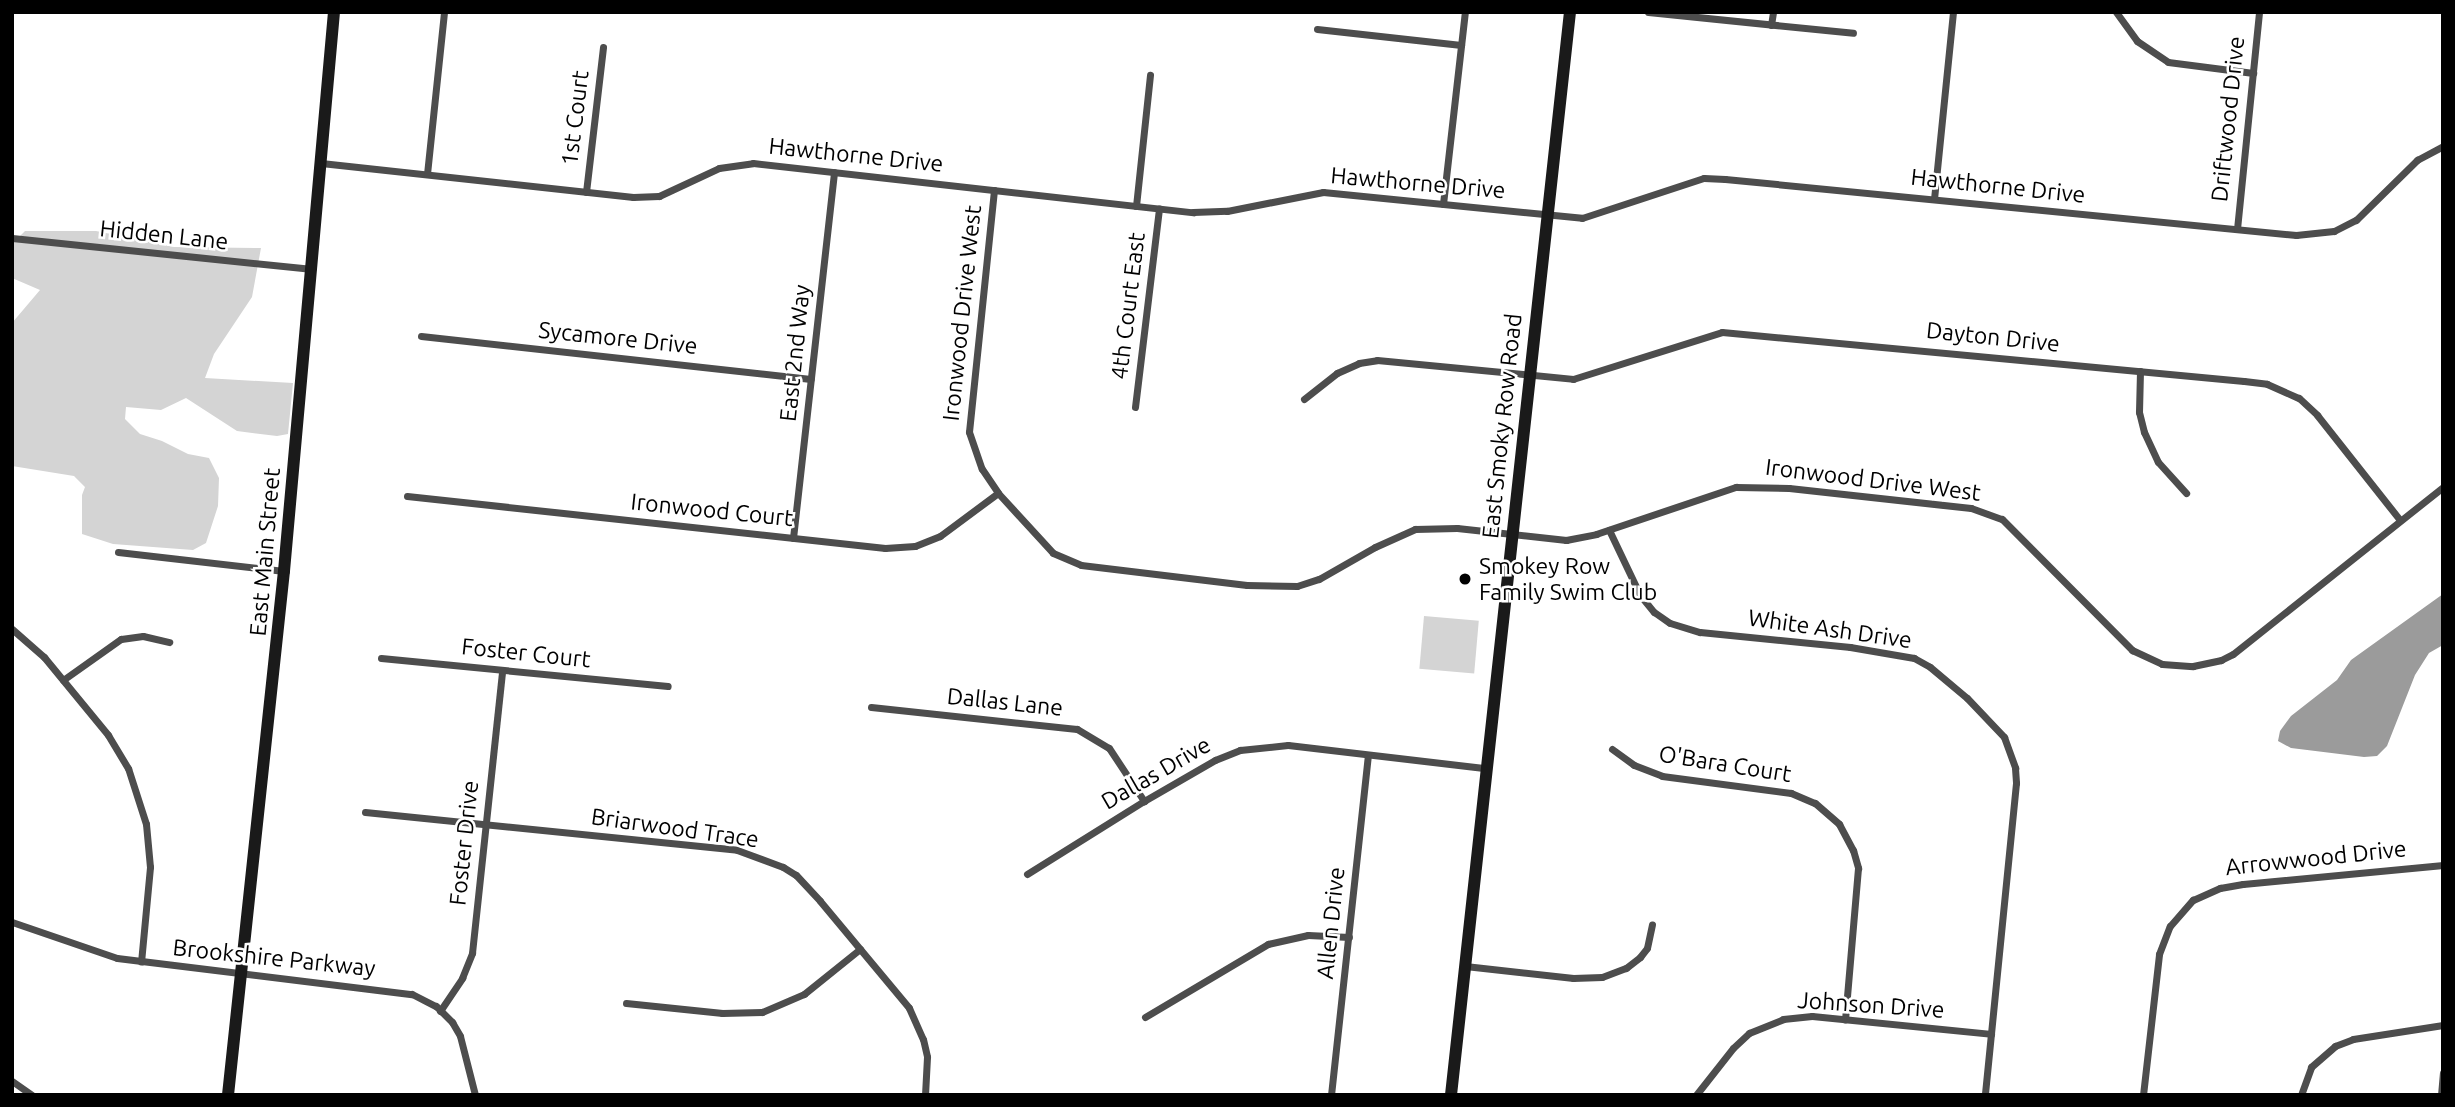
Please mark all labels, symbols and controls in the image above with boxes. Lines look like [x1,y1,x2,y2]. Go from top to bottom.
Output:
street label: Driftwood Drive [2206,35,2250,203]
street label: 1st Court [555,69,595,167]
street label: Hawthorne Drive [767,132,945,178]
street label: Hawthorne Drive [1329,162,1507,204]
street label: Hawthorne Drive [1909,163,2087,209]
street label: Ironwood Drive West [937,204,987,422]
street label: Hidden Lane [98,215,230,255]
street label: 4th Court East [1105,231,1151,381]
street label: East 2nd Way [774,283,816,423]
street label: East Smoky Row Road [1476,312,1528,540]
street label: Sycamore Drive [537,316,699,360]
street label: Dayton Drive [1925,316,2061,358]
street label: Ironwood Drive West [1764,453,1982,507]
street label: East Main Street [244,467,286,637]
street label: Ironwood Court [629,488,795,532]
place label: Smokey Row Family Swim Club [1479,552,1657,606]
marker: Smokey Row Family Swim Club [1457,571,1473,587]
street label: White Ash Drive [1746,604,1914,654]
street label: Foster Court [460,633,592,673]
street label: Dallas Lane [946,682,1064,722]
street label: Dallas Drive [1096,731,1216,815]
street label: O'Bara Court [1657,740,1793,788]
street label: Foster Drive [444,779,484,907]
street label: Briarwood Trace [589,803,761,853]
street label: Arrowwood Drive [2224,835,2408,881]
street label: Allen Drive [1311,866,1351,980]
street label: Brookshire Parkway [171,934,377,982]
street label: Johnson Drive [1797,986,1945,1024]

